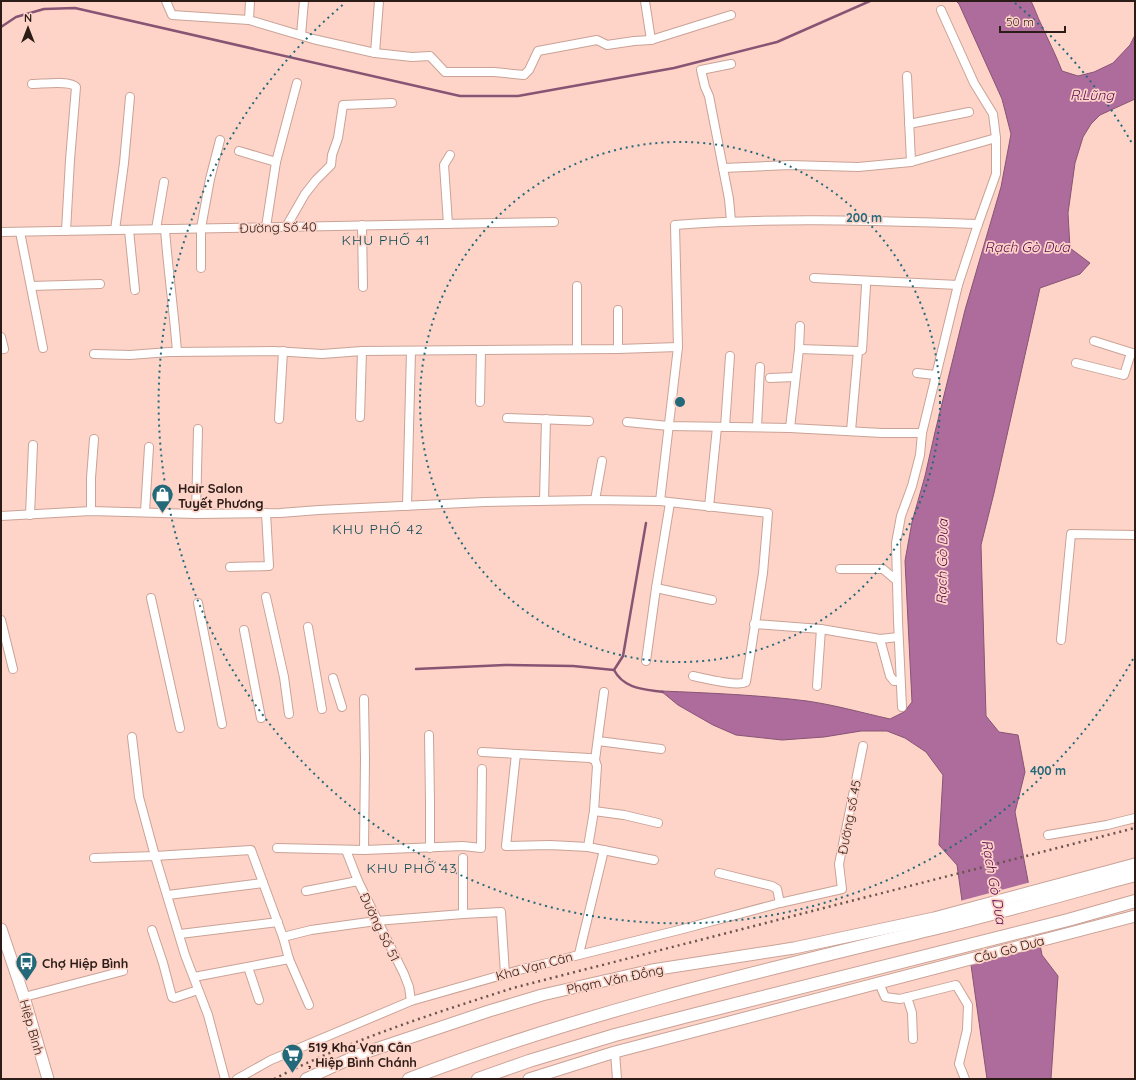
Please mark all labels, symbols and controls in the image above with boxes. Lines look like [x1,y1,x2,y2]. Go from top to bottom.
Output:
north arrow [8,8,48,48]
scale bar [1000,8,1065,34]
text: N [24,11,32,25]
text: 50 m [1006,14,1034,29]
water label: R.Lũng [1070,86,1115,104]
text: 200 m [846,210,882,225]
street label: Đường Số 40 [239,218,317,236]
district label: KHU PHỐ 41 [342,231,430,249]
water label: Rạch Gò Dưa [984,238,1071,256]
centre of rings [673,395,687,409]
place label: Hair Salon Tuyết Phương [178,480,264,511]
shop icon: Hair Salon Tuyết Phương [150,482,176,515]
water label: Rạch Gò Dưa [932,518,952,605]
district label: KHU PHỐ 42 [332,520,424,538]
text: 400 m [1030,763,1066,778]
street label: Đường số 45 [834,779,864,855]
water label: Rạch Gò Dưa [978,838,1011,927]
district label: KHU PHỐ 43 [366,859,458,877]
street label: Đường Số 51 [357,890,403,964]
street label: Cầu Gò Dưa [972,932,1046,966]
street label: Kha Vạn Cân [494,948,574,984]
bus stop icon: Chợ Hiệp Bình [14,950,40,983]
place label: Chợ Hiệp Bình [42,955,128,971]
street label: Phạm Văn Đồng [565,961,665,997]
street label: Hiệp Bình [16,997,48,1057]
place label: 519 Kha Vạn Cân , Hiệp Bình Chánh [308,1039,417,1070]
supermarket icon: 519 Kha Vạn Cân , Hiệp Bình Chánh [279,1041,305,1074]

